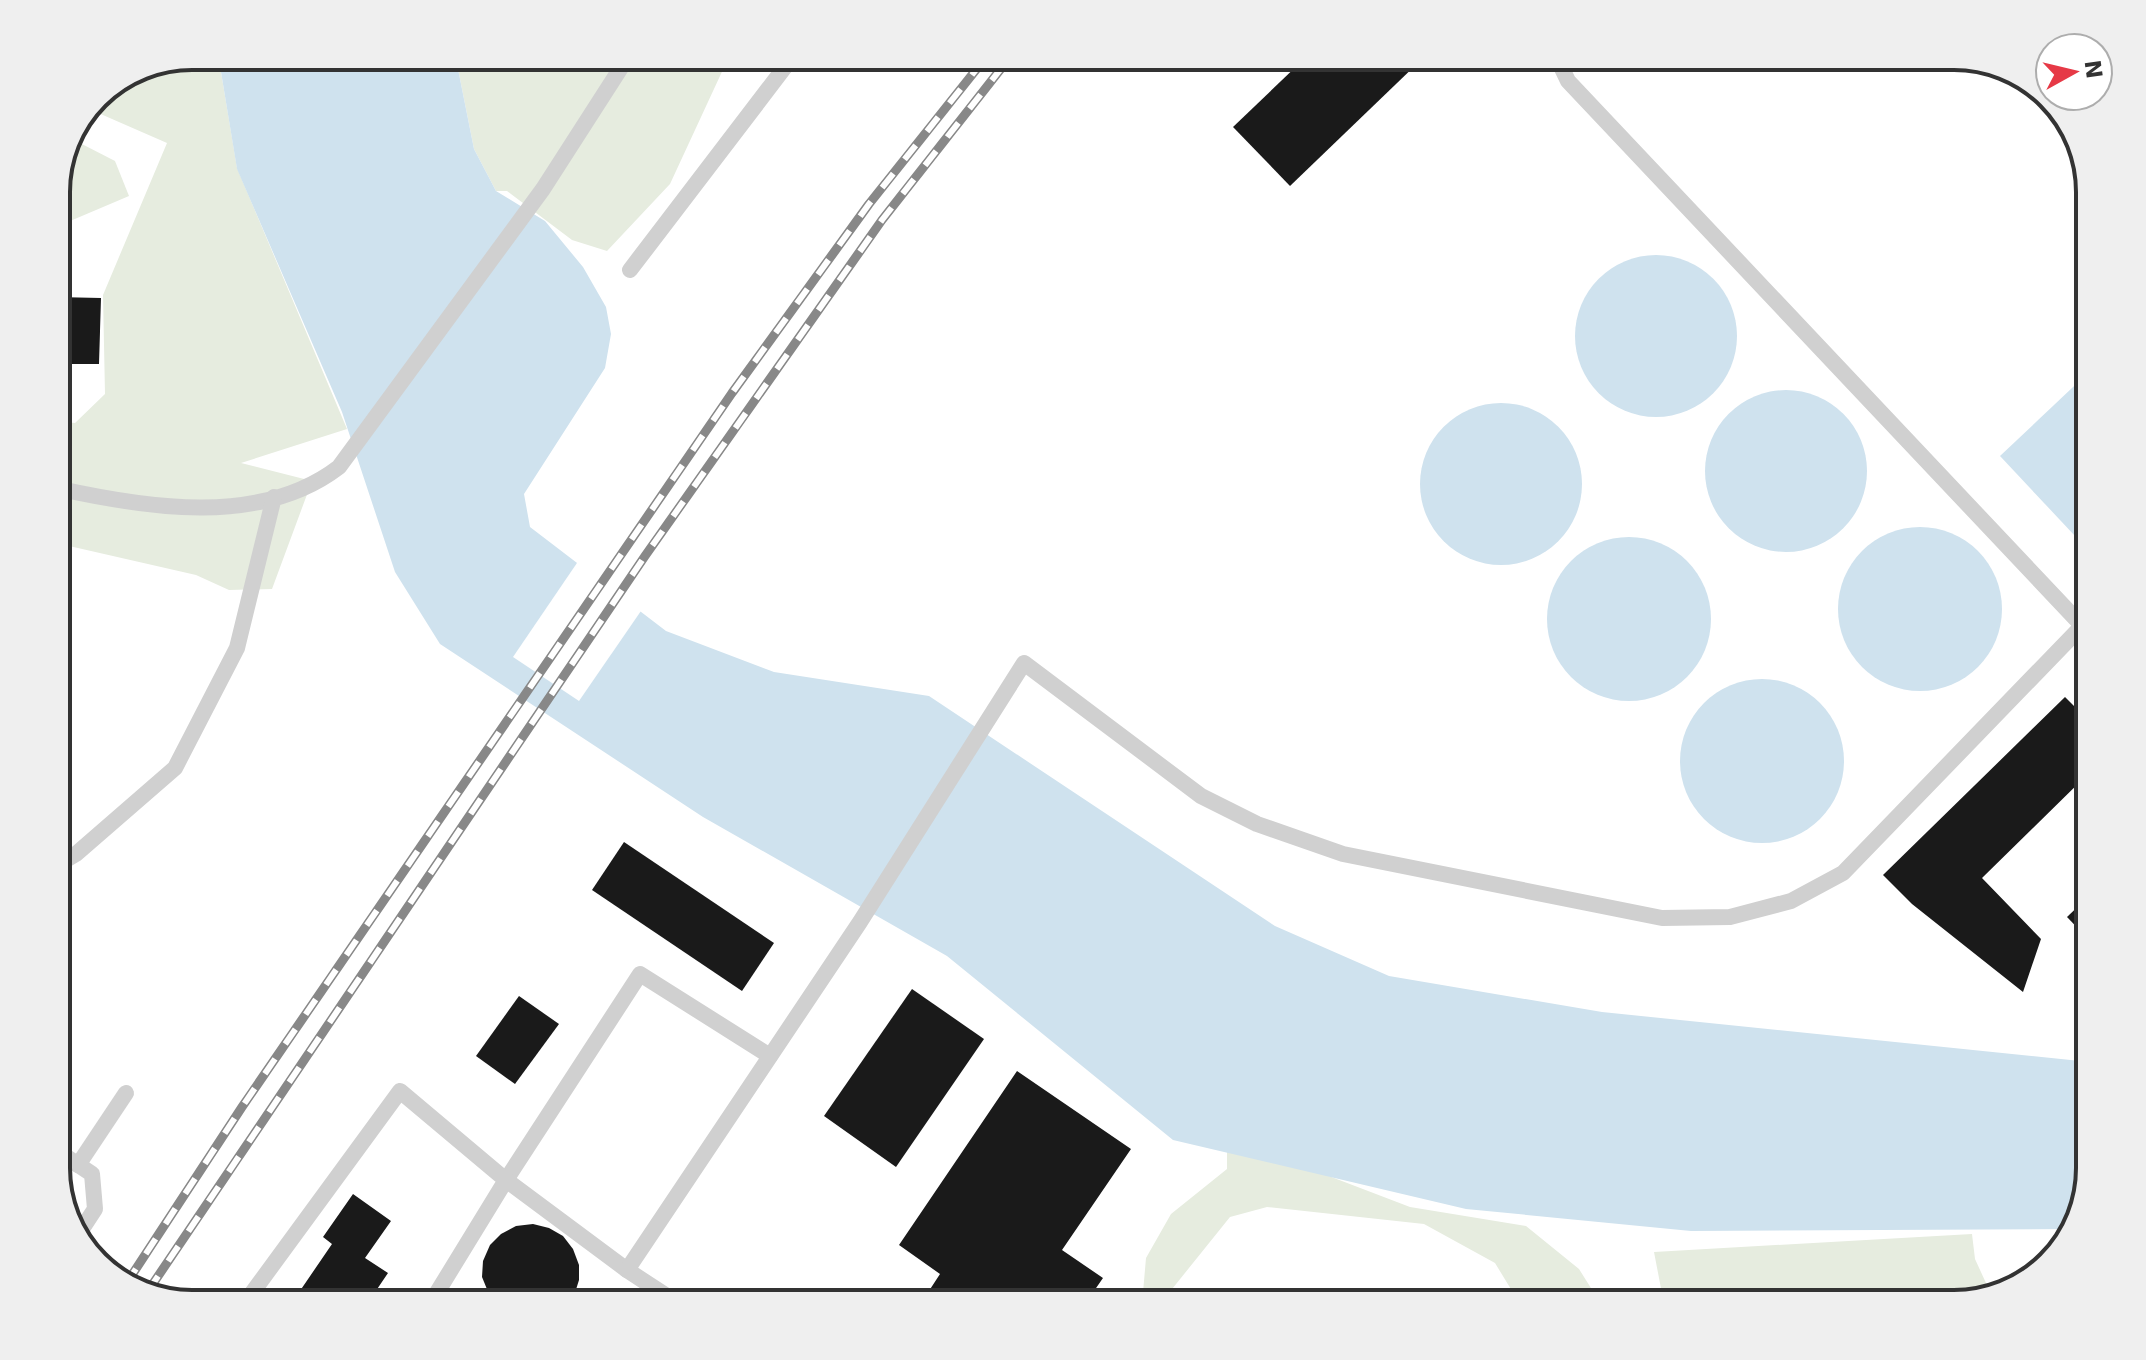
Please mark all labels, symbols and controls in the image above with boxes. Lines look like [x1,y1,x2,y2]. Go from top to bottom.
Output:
north arrow [2034,32,2114,112]
text: N [2080,58,2107,80]

